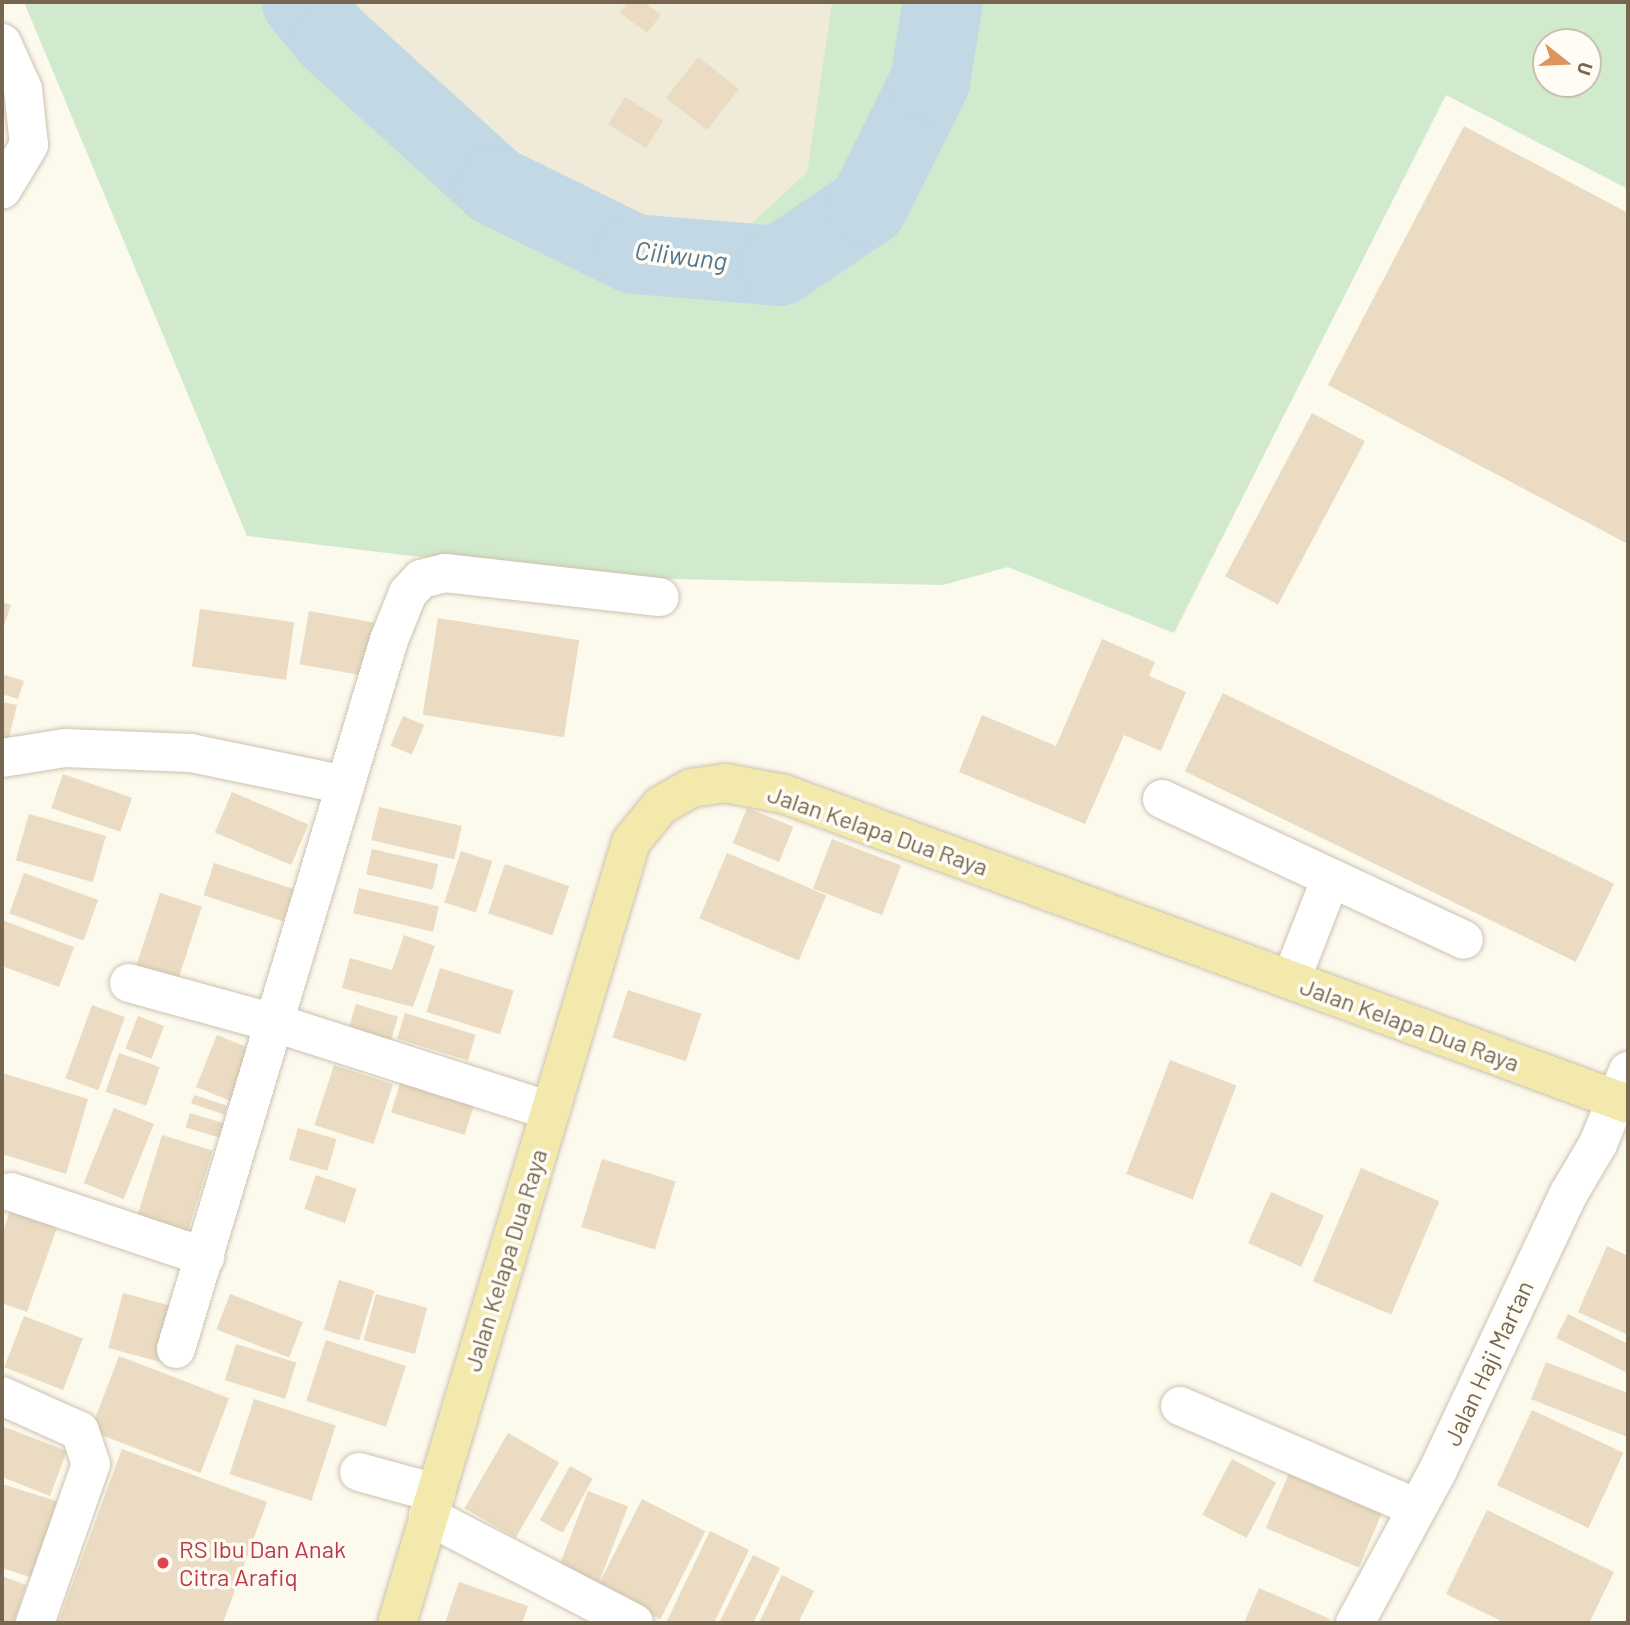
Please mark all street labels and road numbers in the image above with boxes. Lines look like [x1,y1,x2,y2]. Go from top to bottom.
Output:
street label: Jalan Kelapa Dua Raya [764,779,992,881]
street label: Jalan Kelapa Dua Raya [1296,971,1524,1077]
street label: Jalan Kelapa Dua Raya [457,1145,553,1375]
street label: Jalan Haji Martan [1437,1276,1539,1450]

